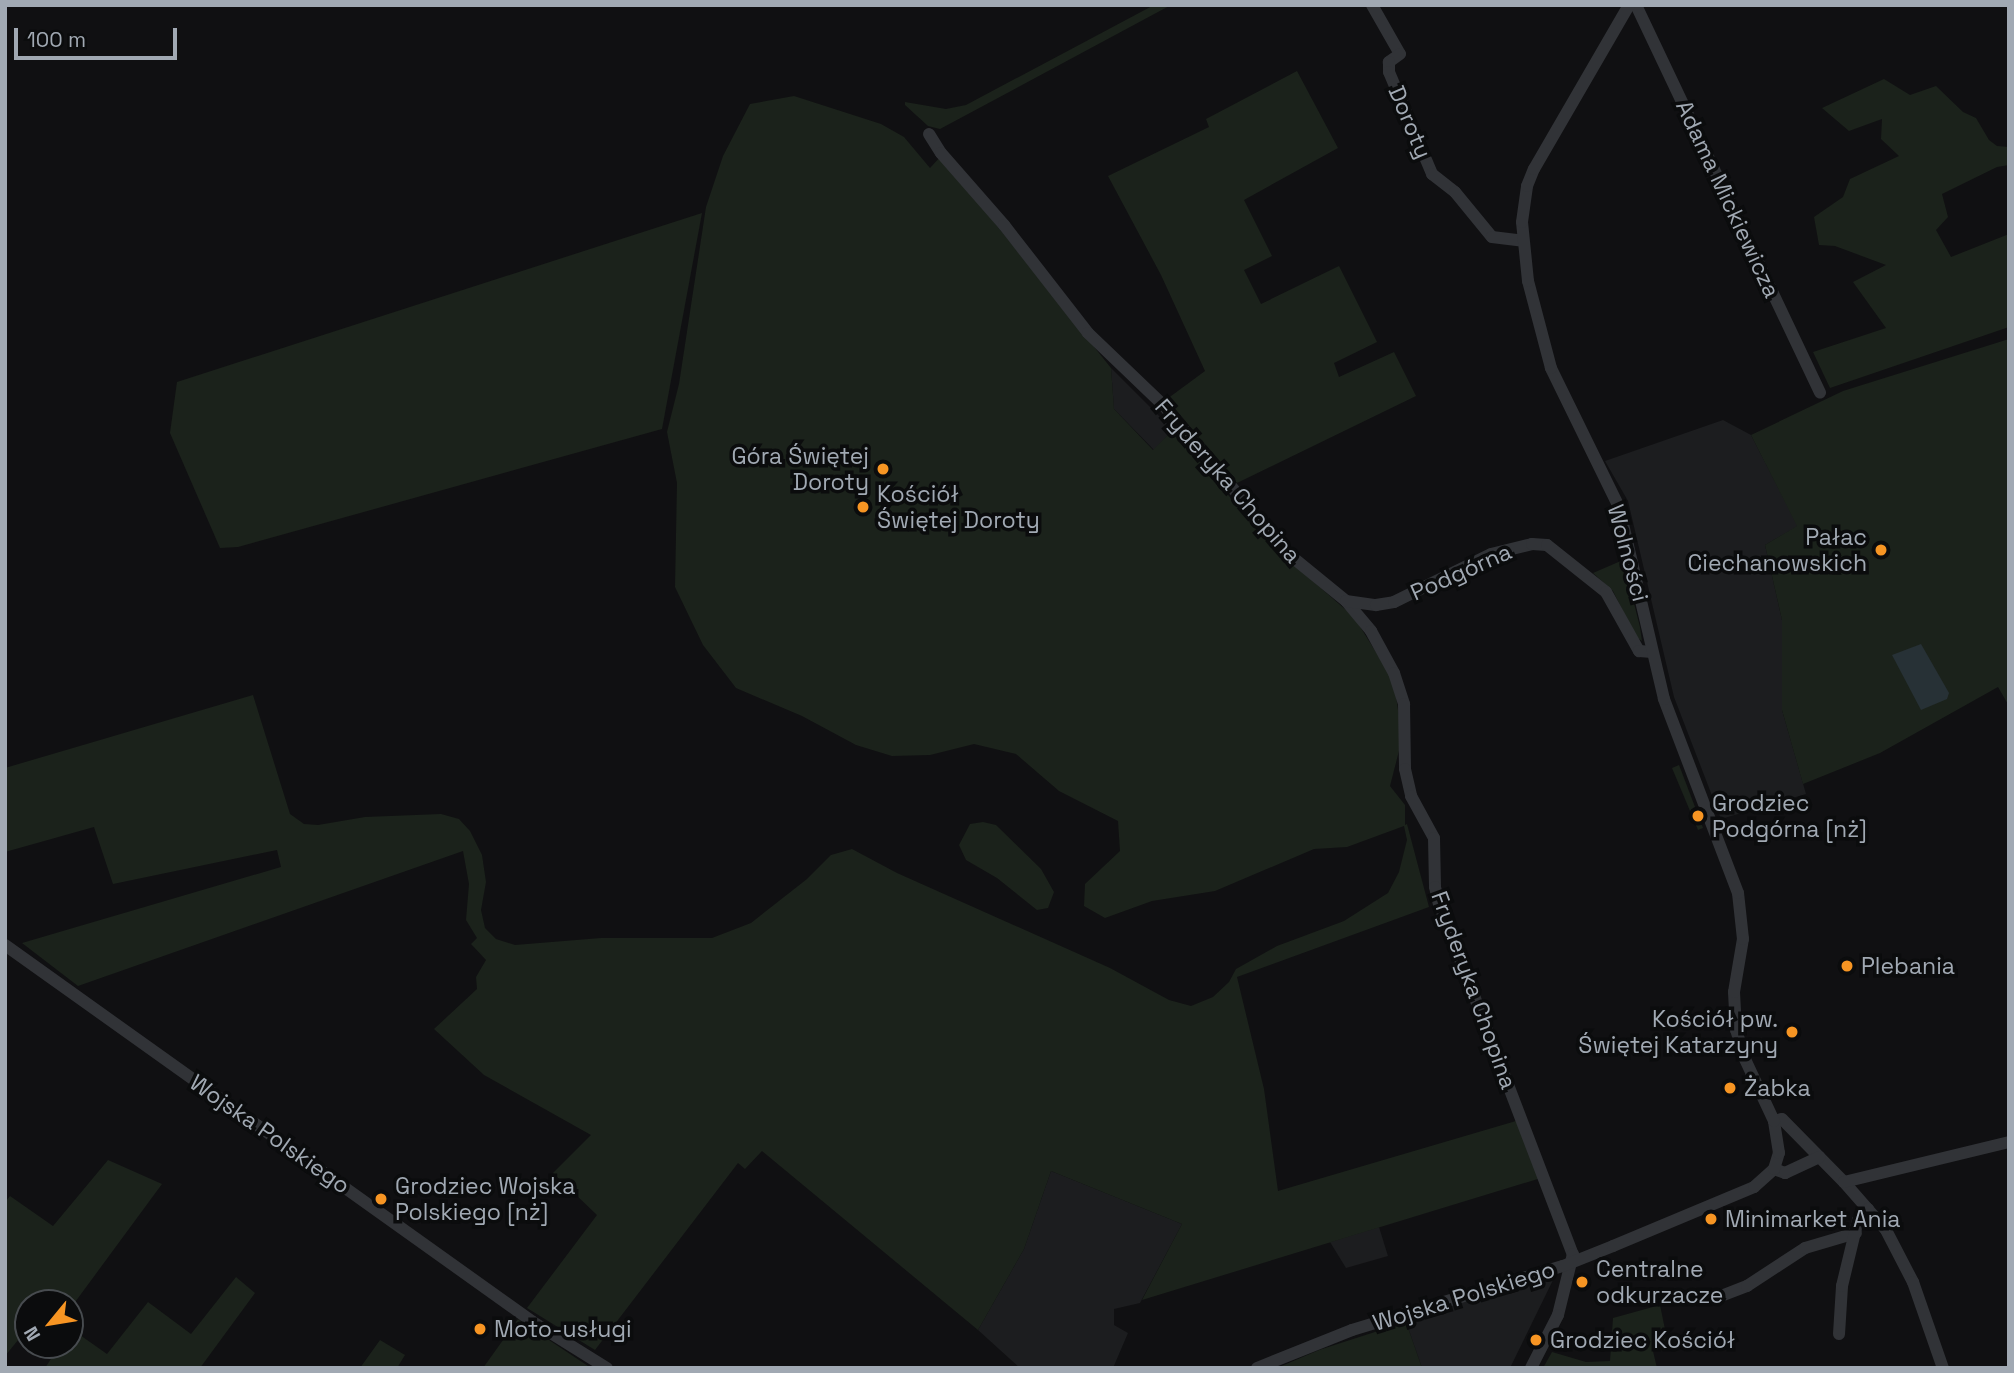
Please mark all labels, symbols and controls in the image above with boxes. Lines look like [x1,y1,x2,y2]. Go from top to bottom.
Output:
scale bar [18,14,180,58]
text: 100 m [27,26,86,53]
street label: Doroty [1382,82,1438,162]
street label: Adama Mickiewicza [1670,96,1786,302]
street label: Fryderyka Chopina [1149,393,1307,569]
place label: Góra Świętej Doroty [731,442,869,496]
marker: Góra Świętej Doroty [875,461,891,477]
place label: Kościół Świętej Doroty [877,480,1040,534]
marker: Kościół Świętej Doroty [855,499,871,515]
street label: Wolności [1602,501,1654,605]
place label: Pałac Ciechanowskich [1688,523,1867,577]
street label: Podgórna [1406,538,1516,606]
marker: Pałac Ciechanowskich [1873,542,1889,558]
place label: Grodziec Podgórna [nż] [1712,789,1867,843]
marker: Grodziec Podgórna [nż] [1690,808,1706,824]
street label: Fryderyka Chopina [1425,887,1523,1093]
place label: Plebania [1861,952,1955,980]
marker: Plebania [1839,958,1855,974]
place label: Kościół pw. Świętej Katarzyny [1578,1005,1778,1059]
marker: Kościół pw. Świętej Katarzyny [1784,1024,1800,1040]
street label: Wojska Polskiego [185,1068,355,1200]
place label: Żabka [1744,1074,1811,1102]
marker: Żabka [1722,1080,1738,1096]
place label: Grodziec Wojska Polskiego [nż] [395,1172,576,1226]
marker: Grodziec Wojska Polskiego [nż] [373,1191,389,1207]
place label: Minimarket Ania [1725,1205,1901,1233]
marker: Minimarket Ania [1703,1211,1719,1227]
street label: Wojska Polskiego [1370,1255,1558,1337]
place label: Centralne odkurzacze [1596,1255,1723,1309]
marker: Centralne odkurzacze [1574,1274,1590,1290]
north arrow [14,1289,84,1359]
place label: Moto-usługi [494,1315,632,1343]
marker: Moto-usługi [472,1321,488,1337]
text: N [18,1322,46,1346]
place label: Grodziec Kościół [1550,1326,1735,1354]
marker: Grodziec Kościół [1528,1332,1544,1348]

